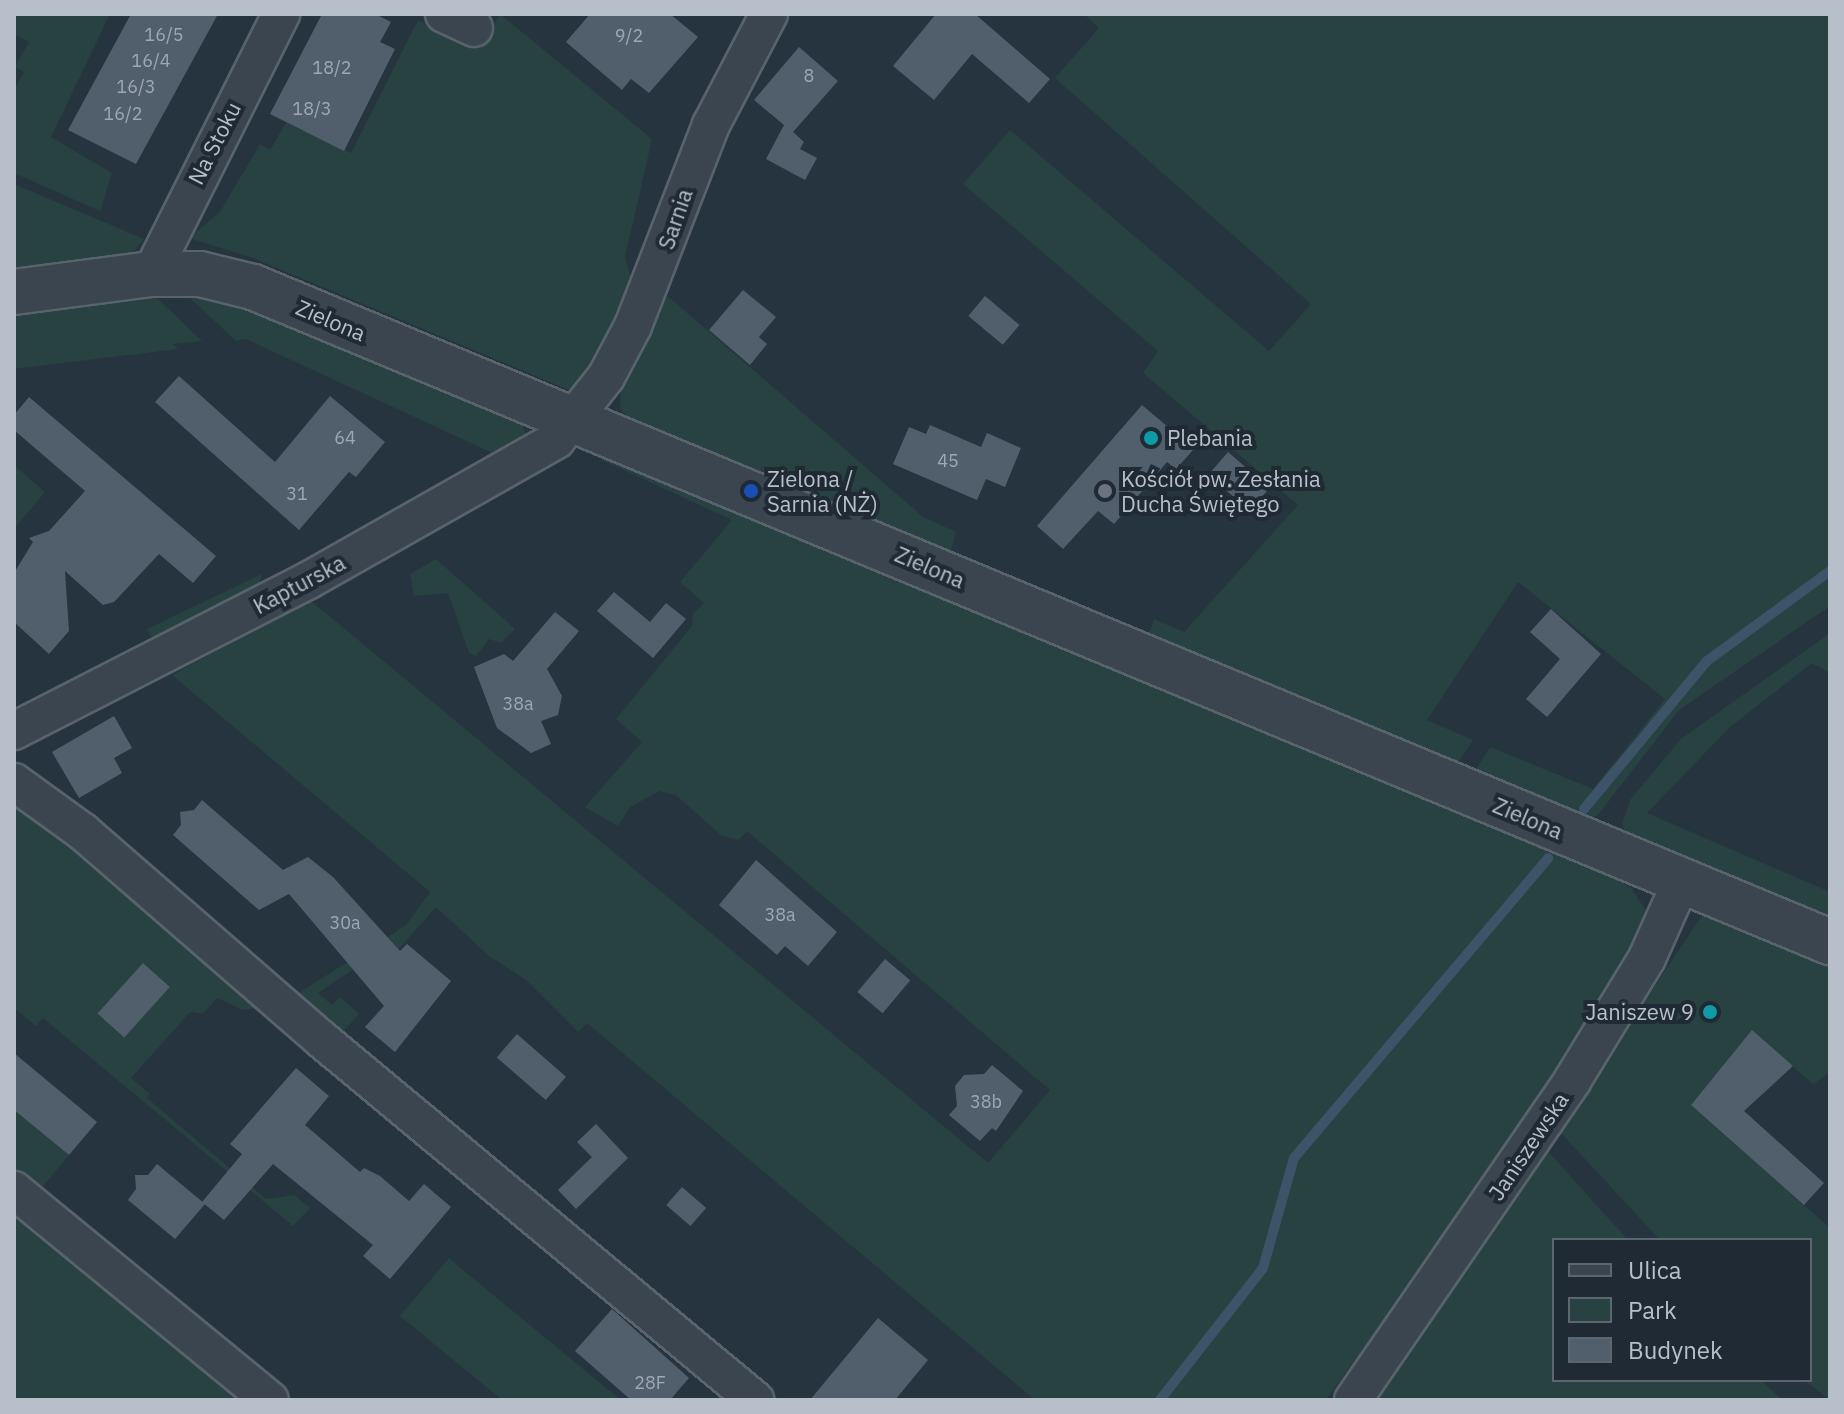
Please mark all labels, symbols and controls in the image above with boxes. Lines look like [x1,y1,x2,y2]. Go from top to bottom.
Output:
house number: 16/5 [144,24,184,46]
house number: 9/2 [615,25,643,47]
house number: 16/4 [131,50,171,72]
house number: 18/2 [312,57,352,79]
house number: 8 [804,65,814,87]
house number: 16/3 [116,76,156,98]
street label: Na Stoku [182,97,246,189]
house number: 18/3 [292,98,332,120]
house number: 16/2 [103,103,143,125]
street label: Sarnia [652,185,698,253]
street label: Zielona [292,294,370,346]
place label: Plebania [1167,425,1253,451]
house number: 64 [334,427,356,449]
marker: Plebania [1142,429,1160,447]
house number: 45 [937,450,959,472]
place label: Zielona / Sarnia (NŻ) [767,465,878,516]
place label: Kościół pw. Zesłania Ducha Świętego [1121,465,1321,516]
marker: Zielona / Sarnia (NŻ) [742,482,760,500]
marker: Kościół pw. Zesłania Ducha Świętego [1096,482,1114,500]
house number: 31 [286,483,308,505]
street label: Zielona [891,541,969,593]
street label: Kapturska [249,549,349,619]
house number: 38a [502,693,534,715]
street label: Zielona [1489,792,1567,844]
house number: 38a [764,904,796,926]
house number: 30a [329,912,361,934]
place label: Janiszew 9 [1585,999,1694,1025]
marker: Janiszew 9 [1701,1003,1719,1021]
street label: Janiszewska [1482,1087,1574,1205]
house number: 38b [970,1091,1002,1113]
legend [1552,1238,1812,1382]
text: Ulica [1628,1254,1682,1286]
text: Park [1628,1294,1677,1326]
text: Budynek [1628,1334,1723,1366]
house number: 28F [634,1372,666,1394]

